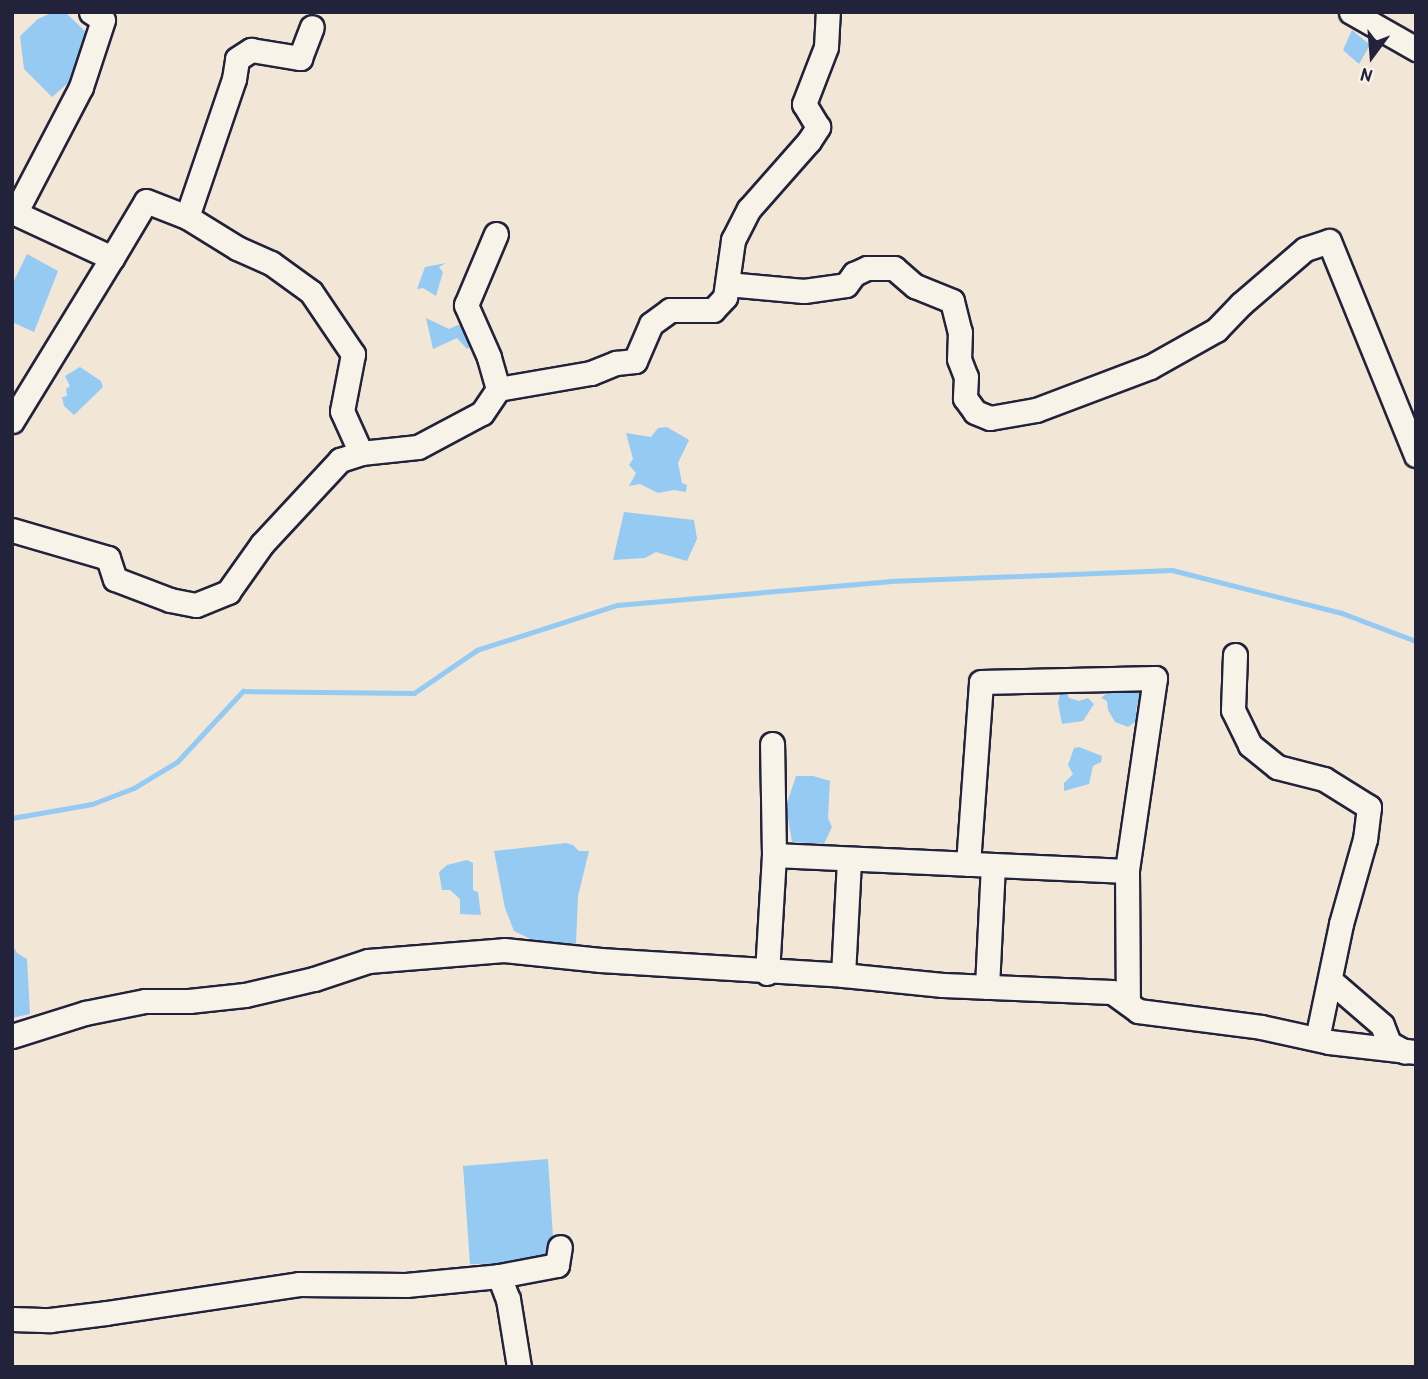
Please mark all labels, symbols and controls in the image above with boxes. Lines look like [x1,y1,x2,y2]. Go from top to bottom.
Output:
north arrow [1337,21,1407,91]
text: N [1358,62,1375,90]

